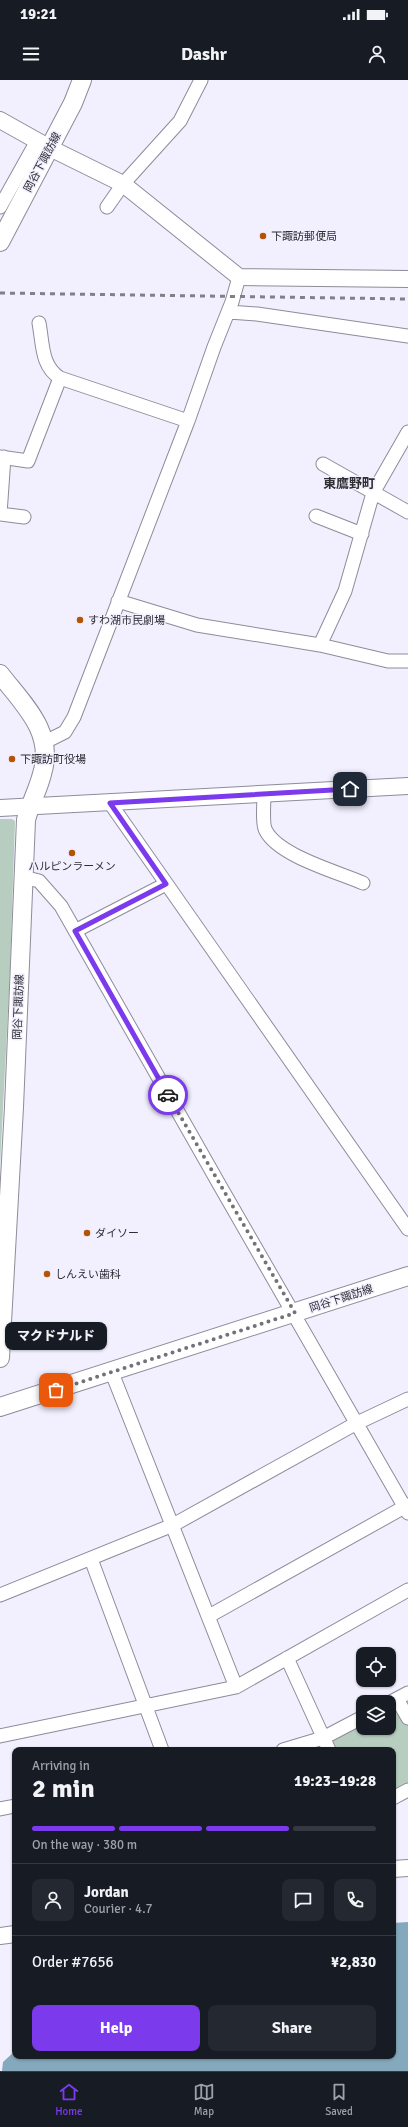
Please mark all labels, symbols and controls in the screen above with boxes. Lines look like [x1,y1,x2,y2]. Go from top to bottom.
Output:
text: 19:21 [20,5,57,23]
icon: menu [20,43,42,65]
text: Dashr [181,43,227,65]
icon: person [366,43,388,65]
street label: 岡谷下諏訪線 [21,130,64,194]
place label: 下諏訪郵便局 [271,230,337,243]
marker: 下諏訪郵便局 [258,231,268,241]
district label: 東鷹野町 [323,476,375,492]
place label: すわ湖市民劇場 [88,614,165,627]
marker: すわ湖市民劇場 [75,615,85,625]
place label: 下諏訪町役場 [20,753,86,766]
marker: 下諏訪町役場 [7,754,17,764]
pin [333,772,367,806]
icon: home [339,778,361,800]
marker: ハルピンラーメン [67,848,77,858]
place label: ハルピンラーメン [28,860,116,873]
street label: 岡谷下諏訪線 [11,974,26,1040]
courier [148,1075,188,1115]
icon: car [157,1084,179,1106]
place label: ダイソー [95,1227,139,1240]
marker: ダイソー [82,1228,92,1238]
place label: しんえい歯科 [55,1268,121,1281]
marker: しんえい歯科 [42,1269,52,1279]
street label: 岡谷下諏訪線 [308,1282,375,1315]
callout: マクドナルド [5,1322,107,1350]
text: マクドナルド [17,1328,95,1344]
pin [39,1373,73,1407]
icon: bag [45,1379,67,1401]
map controls [356,1647,396,1735]
button: locate [356,1647,396,1687]
button: layers [356,1695,396,1735]
text: Arriving in [32,1758,90,1774]
text: 19:23–19:28 [294,1772,376,1790]
text: 2 min [32,1773,95,1805]
text: On the way · 380 m [32,1837,137,1853]
button: person [32,1879,74,1921]
button: chat [282,1879,324,1921]
button: phone [334,1879,376,1921]
text: Jordan [84,1883,129,1901]
text: Courier · 4.7 [84,1901,153,1917]
text: Order #7656 [32,1953,114,1971]
text: ¥2,830 [331,1953,376,1971]
button: Help [32,2005,200,2051]
button: Share [208,2005,376,2051]
tab: Home [55,2081,83,2118]
tab: Map [193,2081,215,2118]
tab: Saved [325,2081,353,2118]

